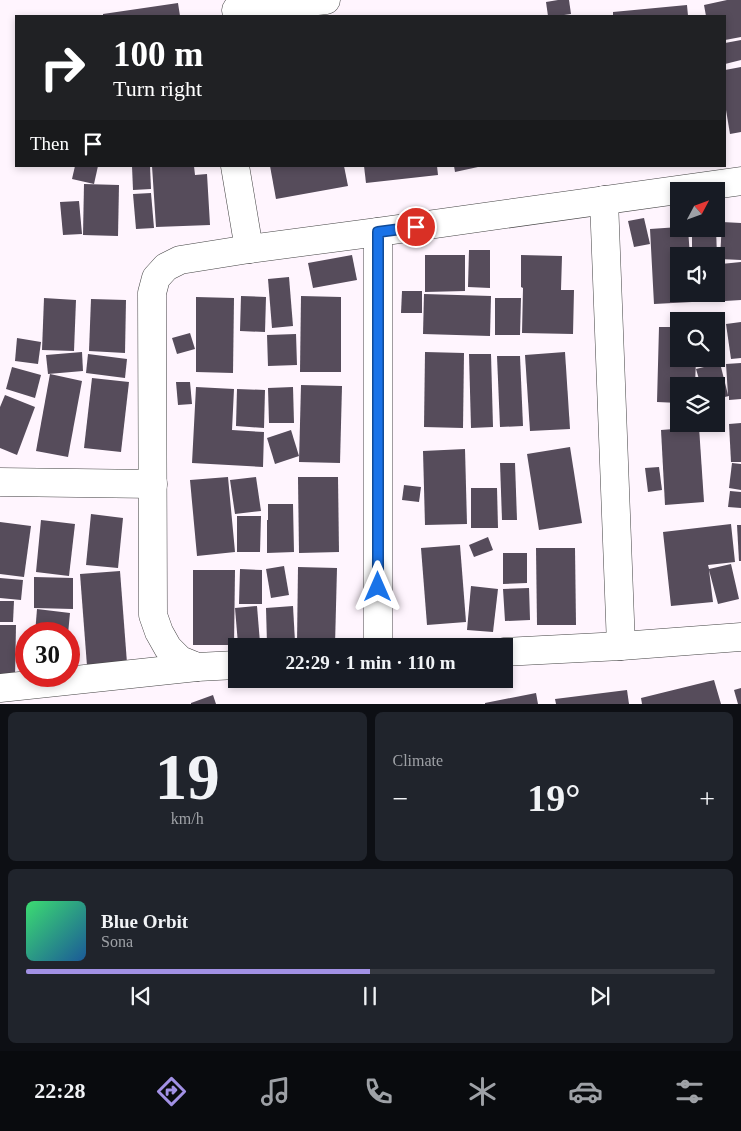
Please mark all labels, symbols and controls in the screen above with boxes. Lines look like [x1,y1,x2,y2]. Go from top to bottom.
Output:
icon: right [30,35,95,100]
text: 100 m [113,35,203,74]
text: Turn right [113,76,202,101]
icon: arrive [79,130,107,158]
text: Then [30,133,69,154]
north arrow [670,182,725,238]
map controls [670,182,725,432]
pin [395,206,437,248]
icon: arrive [402,213,430,241]
button: sound [670,247,725,302]
button: search [670,312,725,367]
button: layers [670,377,725,432]
position arrow [351,560,403,612]
speed limit sign: 30 [15,622,80,687]
text: 22:29 · 1 min · 110 m [286,652,455,673]
text: 19 [155,741,220,813]
text: Climate [393,752,443,769]
text: 19° [527,777,580,819]
text: − [393,783,408,814]
text: + [699,783,715,814]
text: km/h [171,810,204,827]
text: Blue Orbit [101,911,188,932]
text: Sona [101,933,133,950]
icon: previous [127,982,155,1010]
icon: pause [356,982,384,1010]
icon: next [586,982,614,1010]
icon: directions [154,1074,189,1109]
icon: music [258,1074,293,1109]
icon: phone [361,1074,396,1109]
icon: climate [465,1074,500,1109]
icon: car [568,1074,603,1109]
icon: filters [672,1074,707,1109]
text: 22:28 [34,1078,86,1103]

